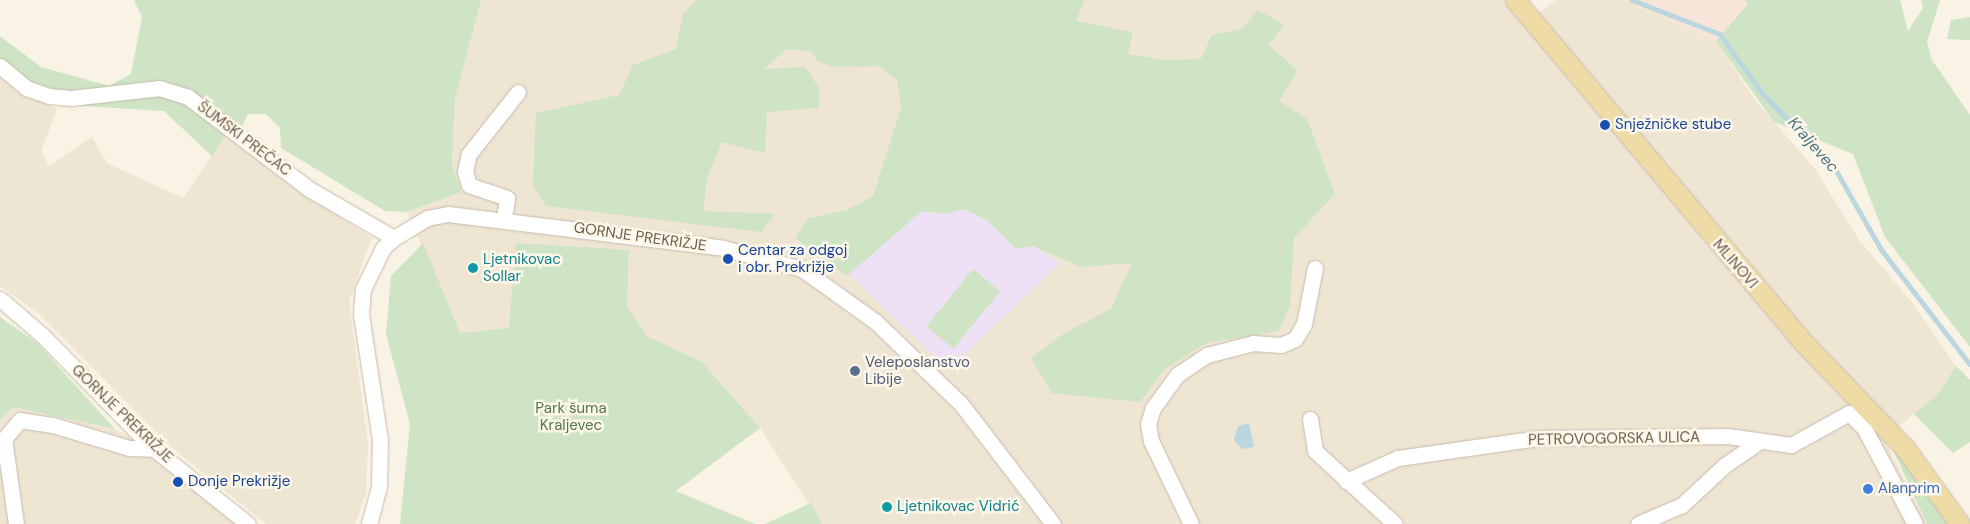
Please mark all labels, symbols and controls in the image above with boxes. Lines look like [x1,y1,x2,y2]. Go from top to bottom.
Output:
street label: ŠUMSKI PREČAC [194,98,294,180]
water label: Kraljevec [1784,113,1842,177]
place label: Snježničke stube [1615,116,1731,134]
marker: Snježničke stube [1599,119,1611,131]
street label: GORNJE PREKRIŽJE [573,219,707,255]
street label: MLINOVI [1709,236,1761,292]
place label: Centar za odgoj i obr. Prekrižje [738,241,847,276]
place label: Ljetnikovac Sollar [483,250,561,285]
marker: Centar za odgoj i obr. Prekrižje [722,253,734,265]
marker: Ljetnikovac Sollar [467,262,479,274]
place label: Veleposlanstvo Libije [865,353,970,388]
street label: GORNJE PREKRIŽJE [68,361,176,467]
marker: Veleposlanstvo Libije [849,365,861,377]
park label: Park šuma Kraljevec [535,399,607,434]
street label: PETROVOGORSKA ULICA [1528,429,1700,449]
place label: Donje Prekrižje [188,473,290,491]
marker: Donje Prekrižje [172,476,184,488]
place label: Alanprim [1878,480,1940,498]
marker: Alanprim [1862,483,1874,495]
place label: Ljetnikovac Vidrić [897,498,1019,516]
marker: Ljetnikovac Vidrić [881,501,893,513]

